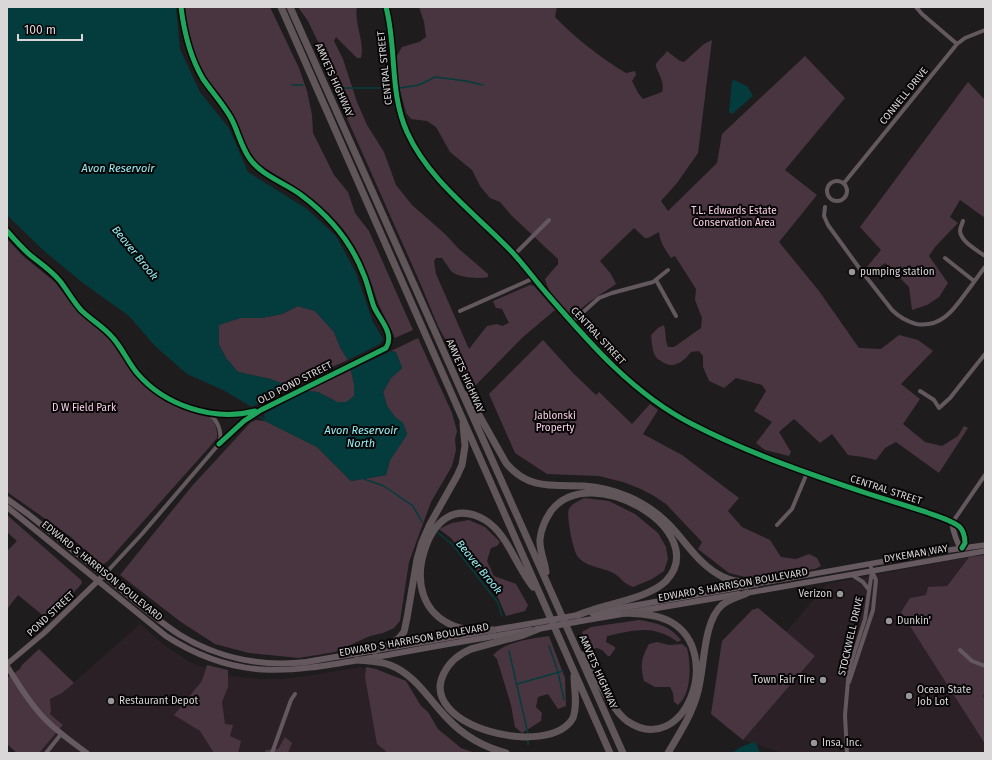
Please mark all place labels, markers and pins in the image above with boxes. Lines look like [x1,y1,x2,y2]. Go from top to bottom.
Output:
place label: pumping station [860,266,935,278]
marker: pumping station [847,267,857,277]
place label: Verizon [799,588,832,600]
marker: Verizon [835,589,845,599]
place label: Dunkin' [897,615,931,627]
marker: Dunkin' [884,616,894,626]
place label: Town Fair Tire [753,674,815,686]
marker: Town Fair Tire [818,675,828,685]
place label: Ocean State Job Lot [917,684,971,708]
marker: Ocean State Job Lot [904,691,914,701]
place label: Restaurant Depot [119,695,199,707]
marker: Restaurant Depot [106,696,116,706]
place label: Insa, Inc. [822,737,862,749]
marker: Insa, Inc. [809,738,819,748]

